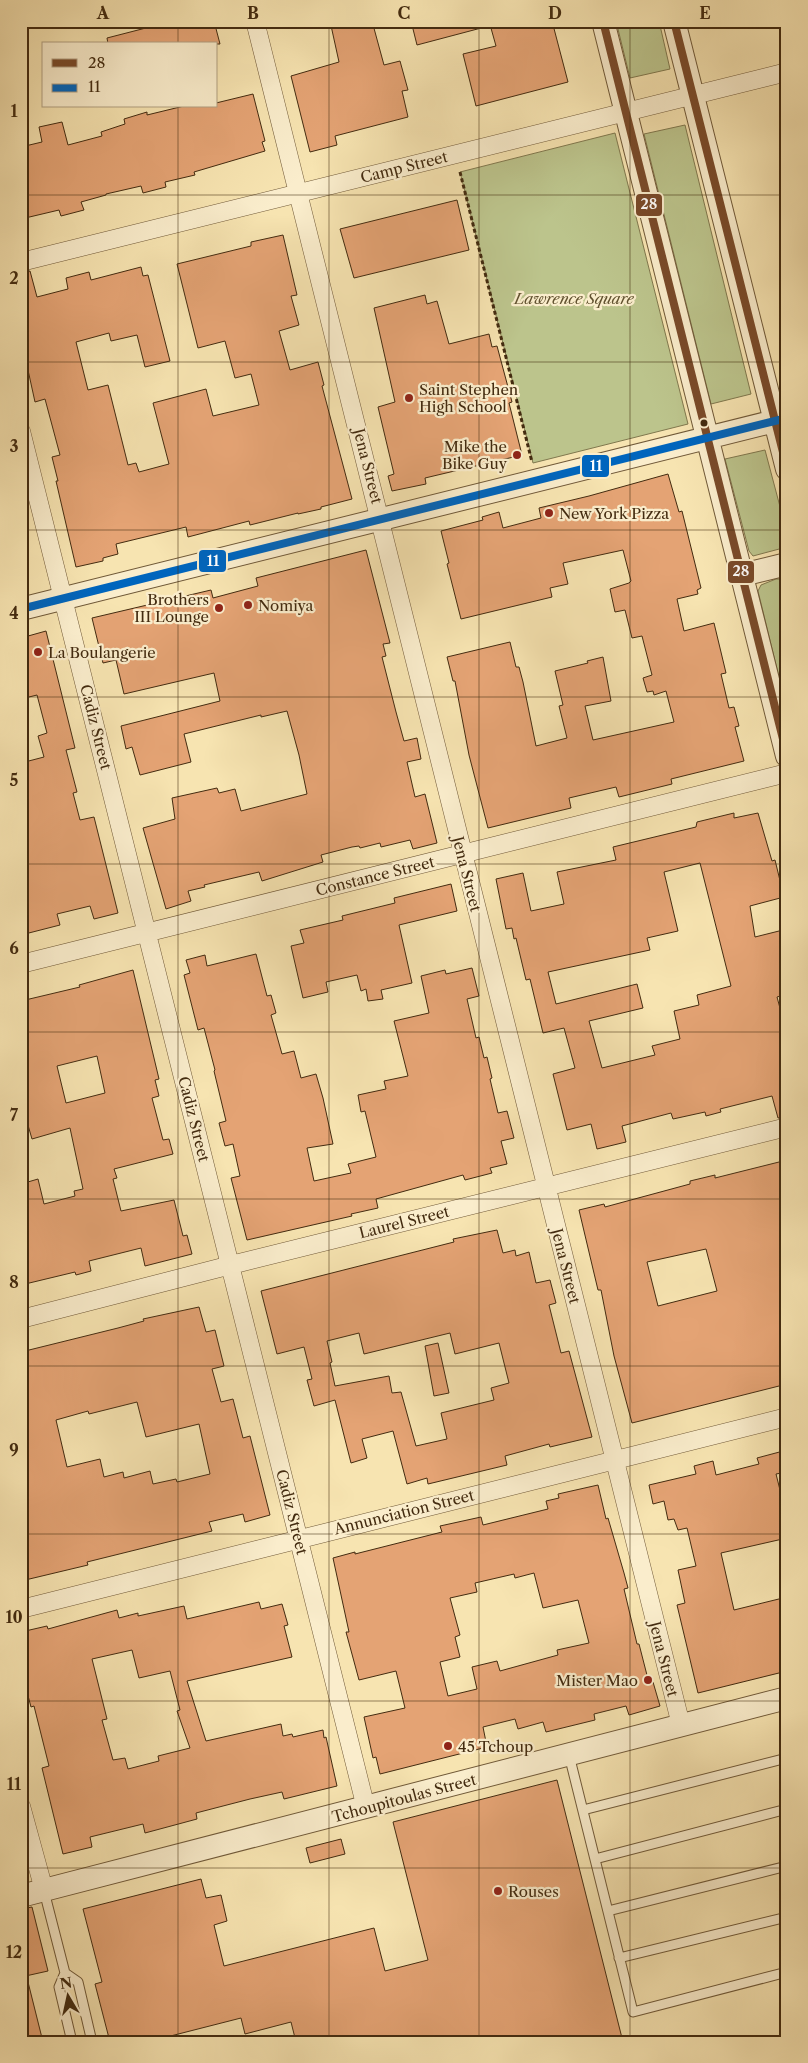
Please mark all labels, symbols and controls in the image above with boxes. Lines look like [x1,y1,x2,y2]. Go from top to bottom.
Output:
text: A [96,3,110,23]
text: B [247,3,259,23]
text: C [398,3,410,23]
text: D [548,3,562,23]
text: E [699,3,711,23]
legend [42,42,218,108]
text: 28 [88,53,106,72]
text: 11 [88,77,101,96]
text: 1 [10,101,18,121]
street label: Camp Street [358,147,450,187]
line badge: 28 [635,193,663,217]
text: 28 [641,195,657,213]
text: 2 [9,268,19,288]
park label: Lawrence Square [513,289,634,308]
place label: Saint Stephen High School [419,380,519,416]
marker: Saint Stephen High School [403,392,415,404]
unlabelled marker [699,418,709,428]
street label: Jena Street [349,424,387,506]
text: 3 [9,436,19,456]
place label: Mike the Bike Guy [442,437,508,473]
marker: Mike the Bike Guy [511,449,523,461]
line badge: 11 [581,454,610,478]
text: 11 [590,457,603,475]
place label: New York Pizza [559,504,669,523]
marker: New York Pizza [543,507,555,519]
line badge: 11 [198,549,227,573]
text: 11 [207,552,220,570]
line badge: 28 [727,560,755,584]
text: 28 [733,562,749,580]
place label: Brothers III Lounge [134,590,209,626]
place label: Nomiya [258,596,314,615]
marker: Nomiya [242,599,254,611]
marker: Brothers III Lounge [213,602,225,614]
text: 4 [9,603,19,623]
place label: La Boulangerie [48,643,156,662]
marker: La Boulangerie [32,646,44,658]
street label: Cadiz Street [76,682,116,772]
text: 5 [10,770,19,790]
street label: Jena Street [448,832,486,914]
street label: Constance Street [314,852,437,900]
text: 6 [9,938,19,958]
street label: Cadiz Street [174,1074,214,1164]
text: 7 [10,1105,19,1125]
street label: Laurel Street [357,1201,452,1242]
street label: Jena Street [547,1224,585,1306]
text: 8 [9,1272,19,1292]
text: 9 [9,1440,19,1460]
street label: Cadiz Street [272,1467,312,1557]
street label: Annunciation Street [331,1485,477,1539]
text: 10 [5,1607,23,1627]
street label: Jena Street [645,1617,683,1699]
place label: Mister Mao [556,1671,638,1690]
marker: Mister Mao [642,1674,654,1686]
place label: 45 Tchoup [458,1737,533,1756]
marker: 45 Tchoup [442,1740,454,1752]
street label: Tchoupitoulas Street [330,1769,479,1826]
text: 11 [7,1774,22,1794]
place label: Rouses [508,1882,559,1901]
marker: Rouses [492,1885,504,1897]
text: 12 [6,1942,22,1962]
north arrow [42,1970,92,2020]
text: N [59,1973,73,1993]

